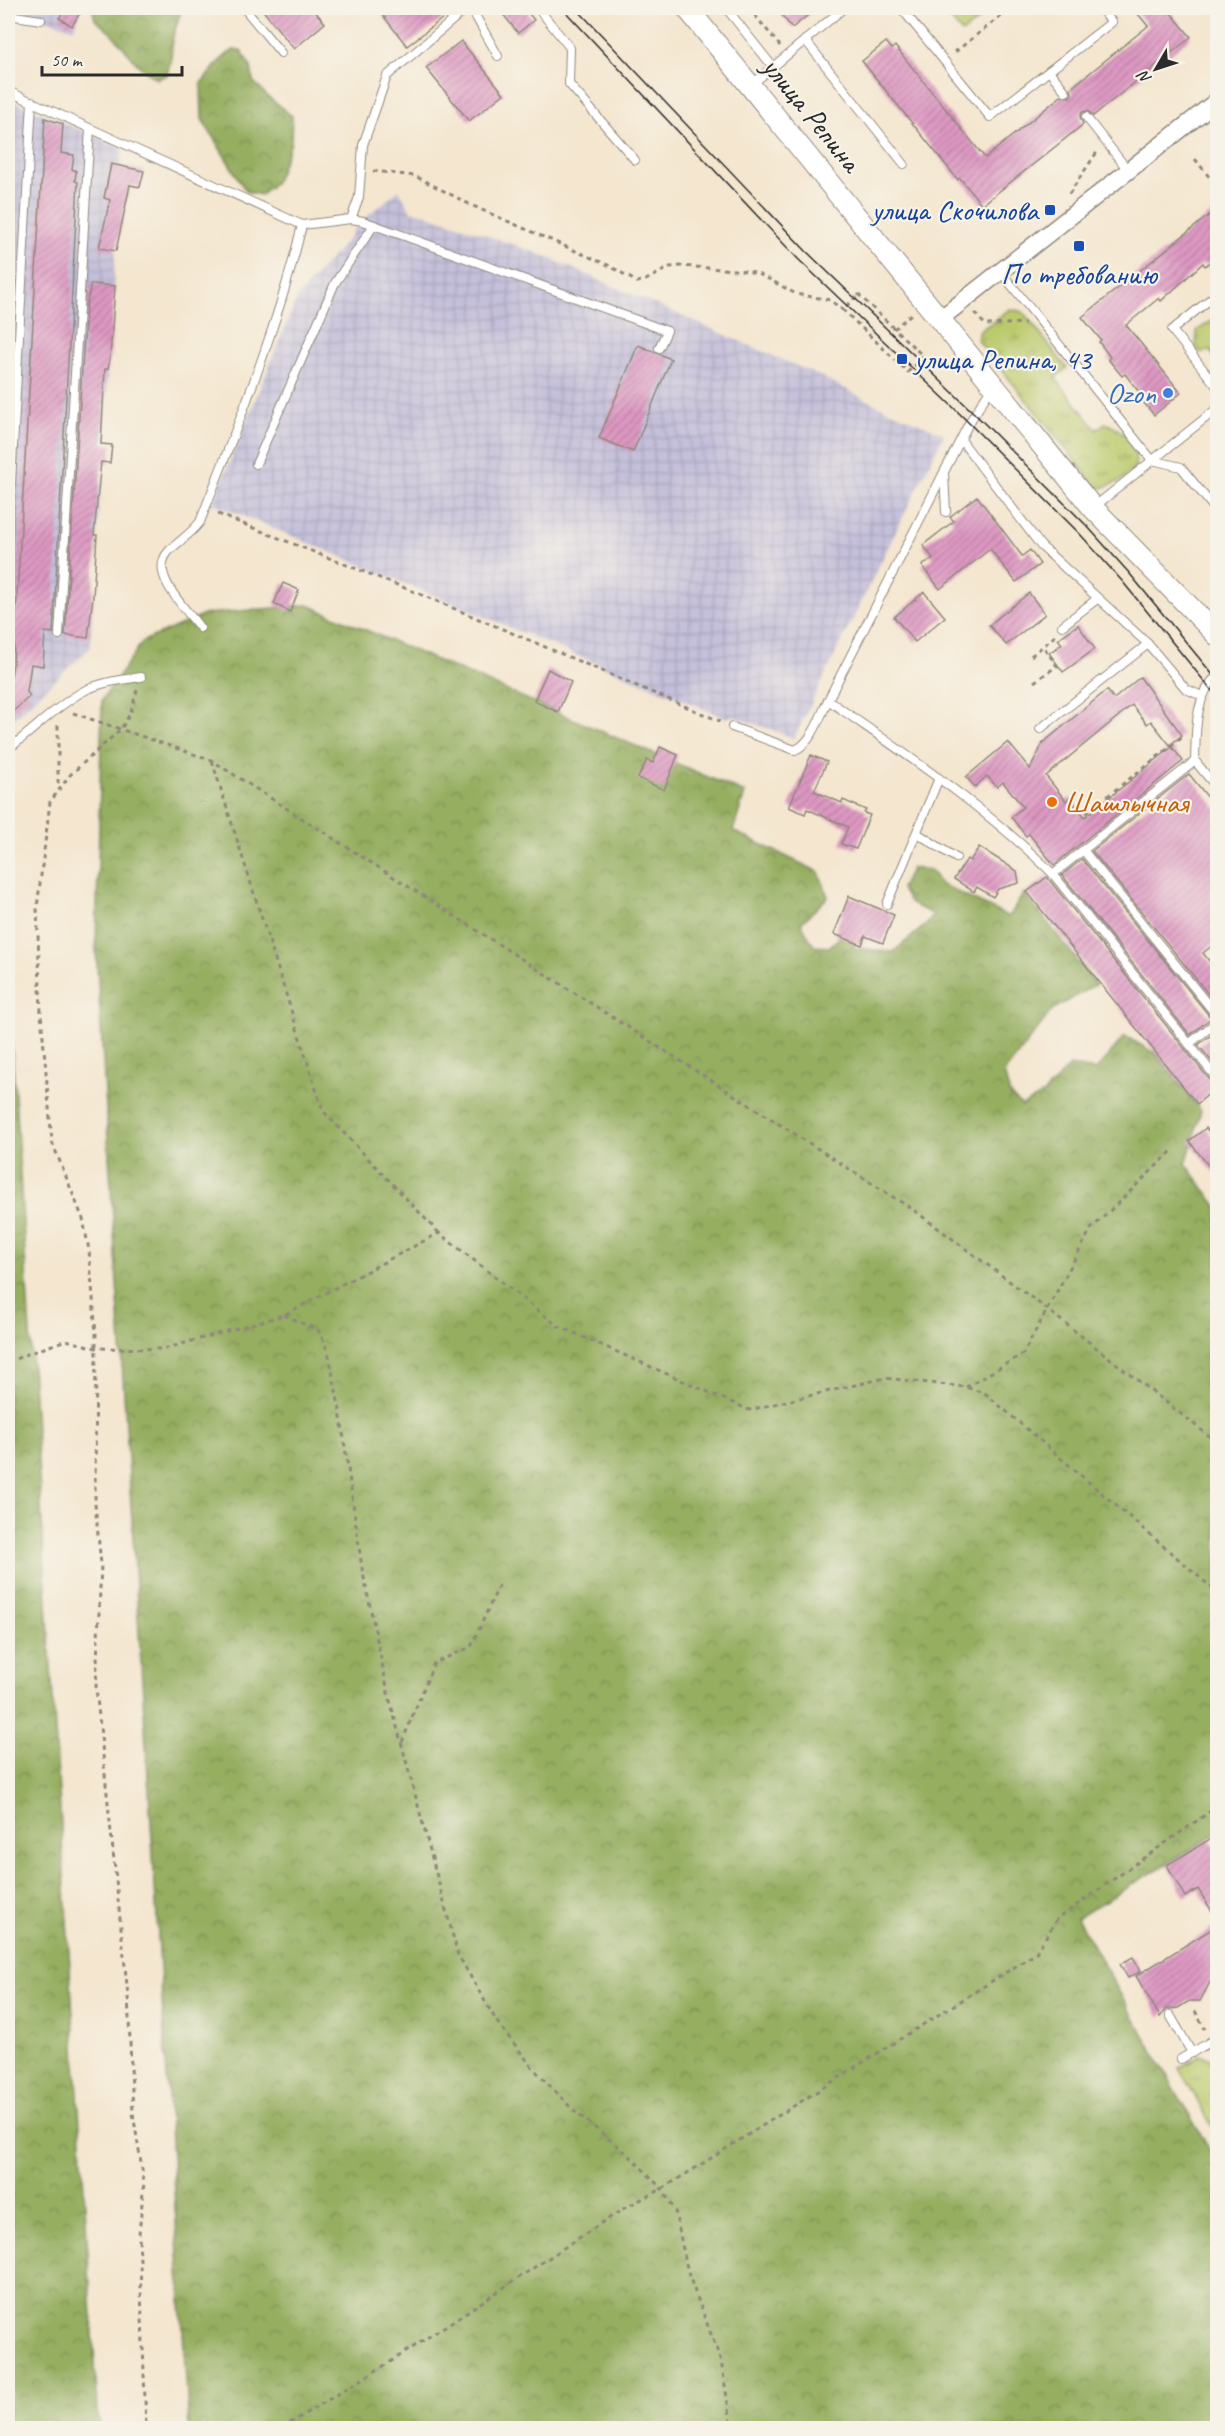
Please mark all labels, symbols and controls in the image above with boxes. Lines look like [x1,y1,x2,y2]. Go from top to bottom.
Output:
scale bar [42,39,182,77]
north arrow [1126,39,1186,99]
street label: улица Репина [753,47,872,181]
text: 50 m [51,49,84,71]
text: N [1132,65,1156,88]
place label: улица Скочилова [870,191,1040,229]
marker: улица Скочилова [1043,203,1057,217]
marker: По требованию [1072,239,1086,253]
place label: По требованию [1001,255,1159,293]
place label: улица Репина, 43 [912,340,1094,378]
marker: улица Репина, 43 [895,352,909,366]
place label: Ozon [1107,374,1156,412]
marker: Ozon [1161,386,1175,400]
place label: Шашлычная [1064,783,1191,821]
marker: Шашлычная [1045,795,1059,809]

